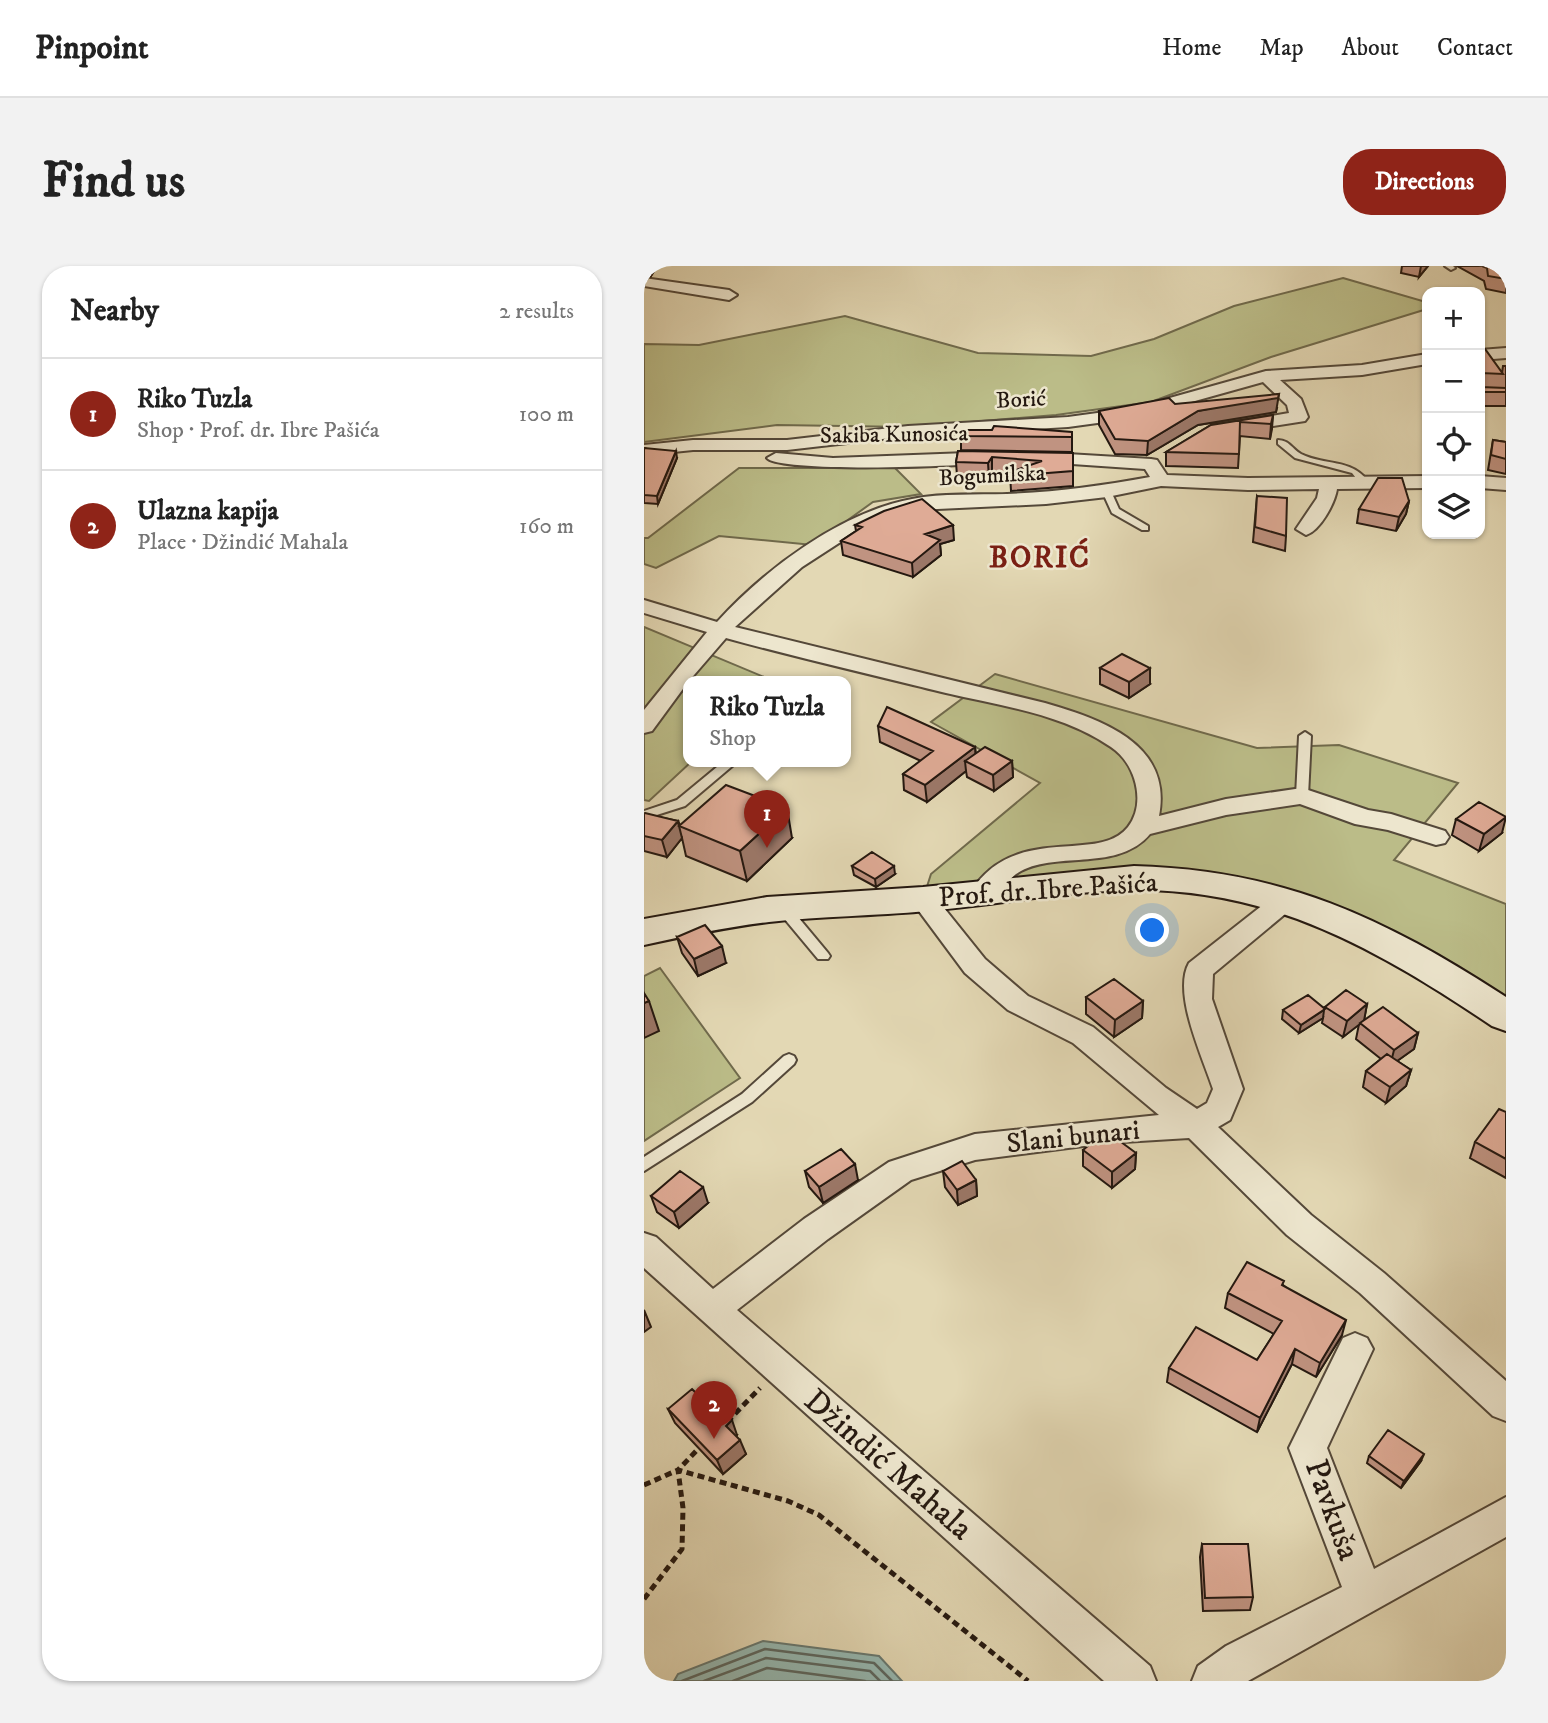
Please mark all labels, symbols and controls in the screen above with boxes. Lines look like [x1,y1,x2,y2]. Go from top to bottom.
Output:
text: Pinpoint [35,28,149,69]
text: Home [1162,33,1221,63]
text: Map [1259,33,1304,63]
text: About [1342,33,1399,63]
text: Contact [1437,33,1513,63]
button: Directions [1343,149,1506,215]
text: Find us [42,151,185,213]
map controls [1422,287,1485,539]
button: + [1422,287,1485,350]
text: Nearby [70,293,159,330]
text: 2 results [499,297,574,326]
button: − [1422,350,1485,413]
text: Riko Tuzla [137,383,252,416]
street label: Borić [995,384,1047,416]
text: 1 [89,400,97,429]
text: 100 m [519,400,574,429]
button: locate [1422,413,1485,476]
text: Shop · Prof. dr. Ibre Pašića [137,416,380,445]
street label: Sakiba Kunosića [820,419,969,451]
street label: Bogumilska [938,459,1046,493]
button: layers [1422,476,1485,539]
text: Ulazna kapija [137,495,278,528]
text: 2 [87,512,99,541]
text: 160 m [519,512,574,541]
text: Place · Džindić Mahala [137,528,348,557]
district label: BORIĆ [989,537,1091,577]
popup [683,676,851,767]
text: Riko Tuzla [709,691,825,724]
text: Shop [709,724,756,753]
pin: 1 [744,790,790,848]
street label: Prof. dr. Ibre Pašića [937,865,1159,915]
your location [1135,913,1169,947]
street label: Slani bunari [1005,1113,1141,1161]
pin: 2 [691,1381,737,1439]
street label: Džindić Mahala [795,1381,981,1549]
street label: Pavkuša [1295,1454,1369,1566]

